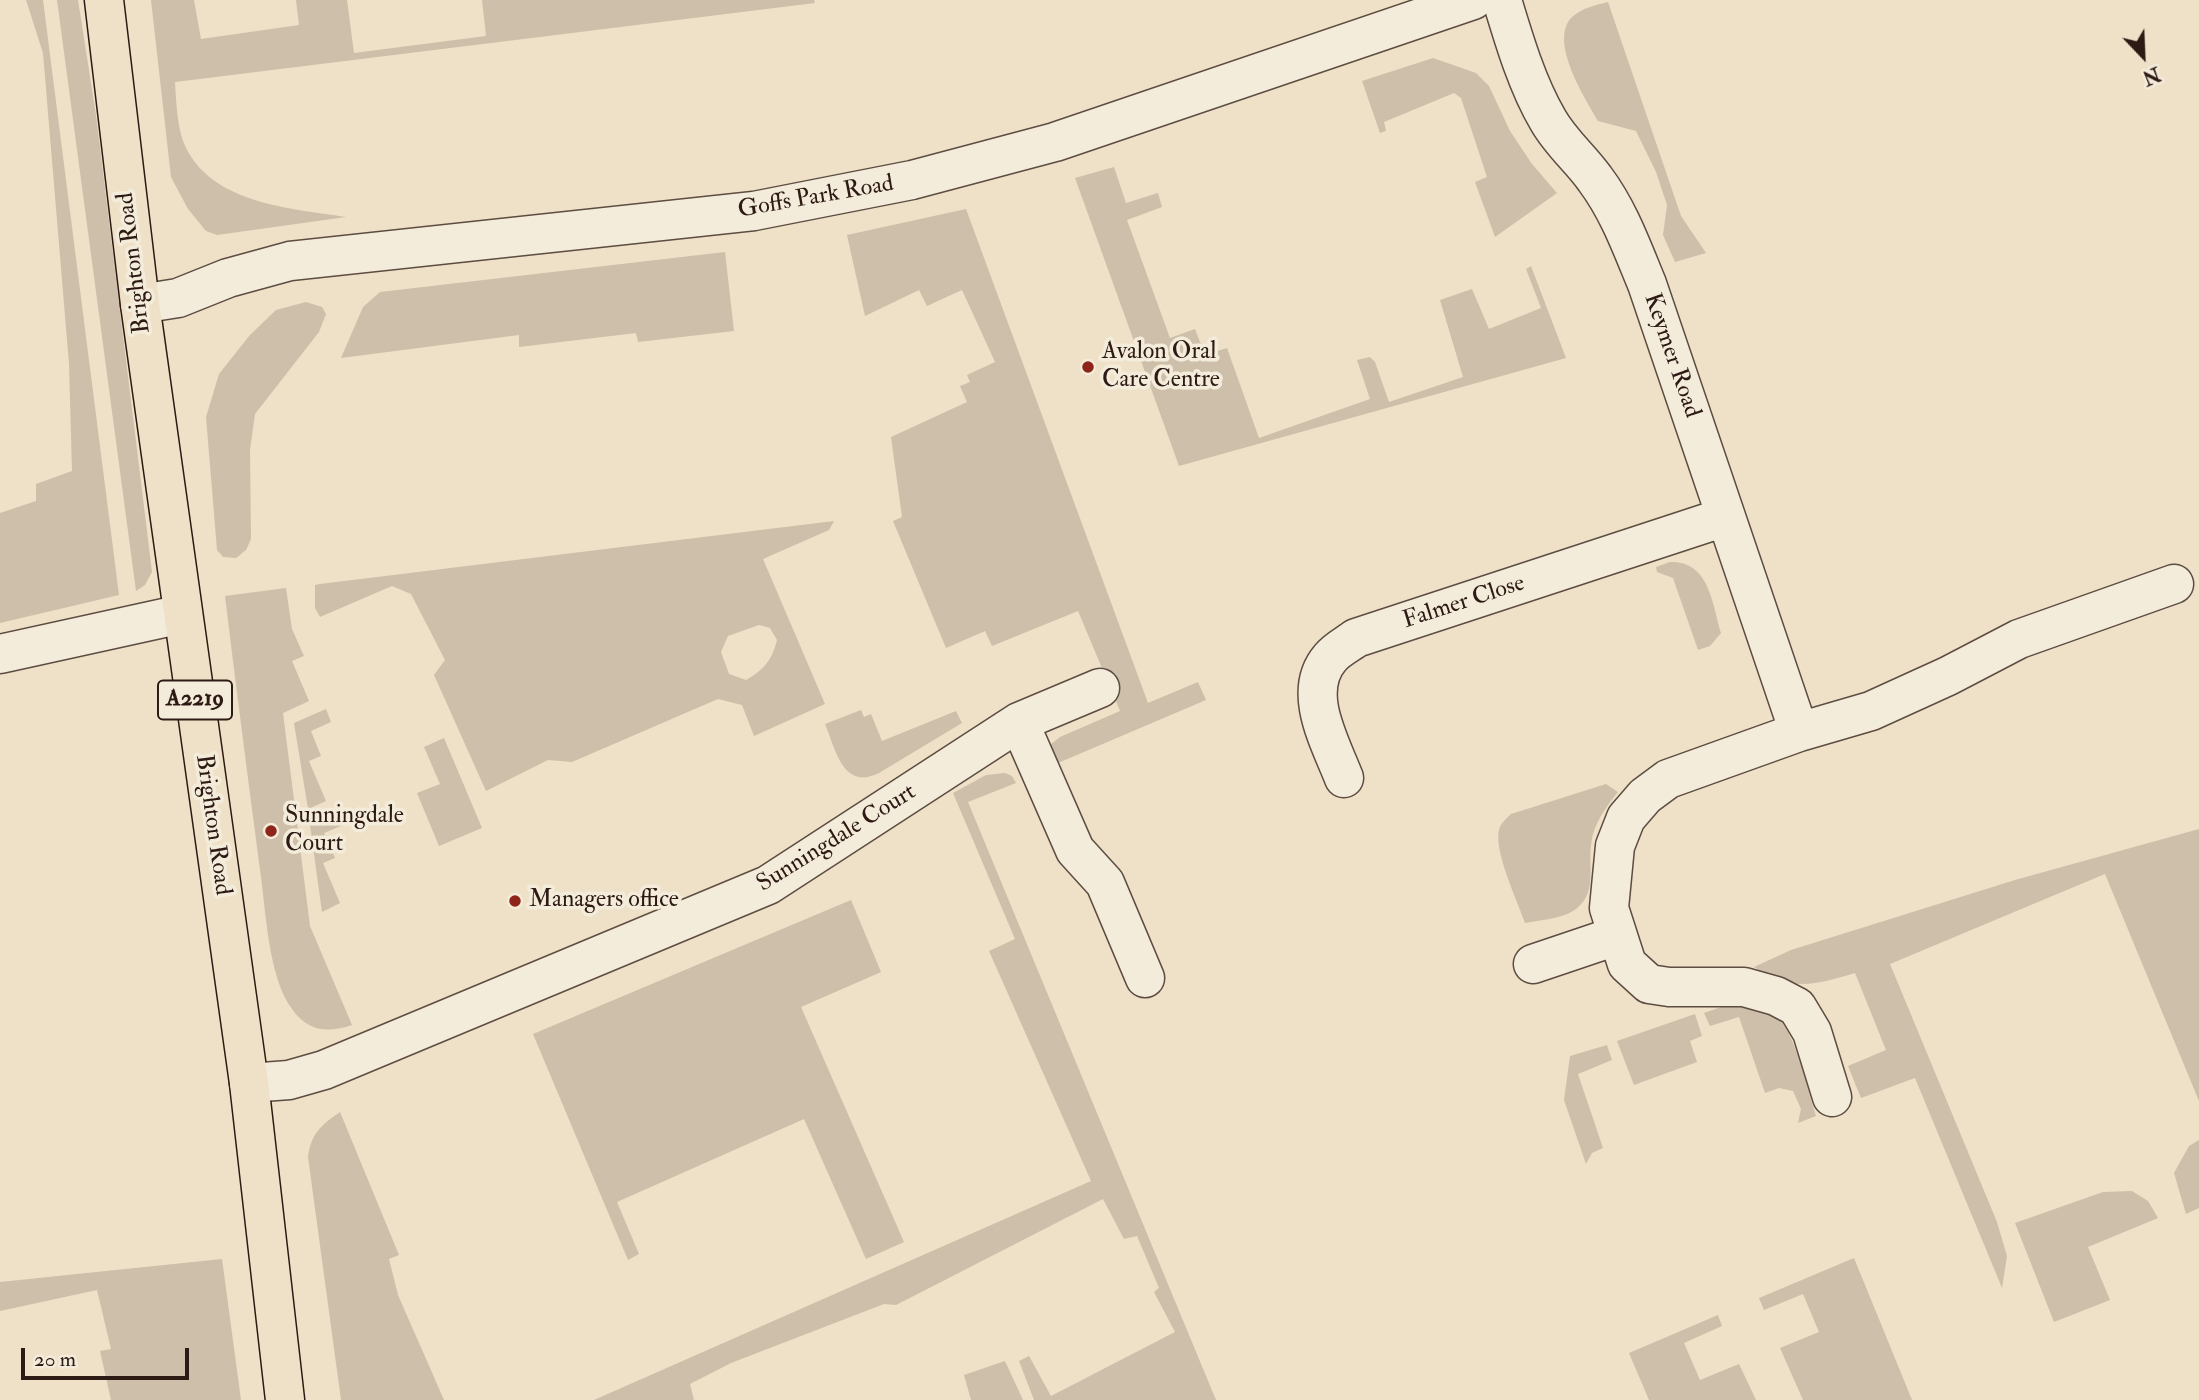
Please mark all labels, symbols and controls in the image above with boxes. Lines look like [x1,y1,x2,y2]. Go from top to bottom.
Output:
north arrow [2108,21,2178,91]
text: N [2139,61,2164,90]
street label: Goffs Park Road [736,170,896,226]
street label: Brighton Road [112,191,158,335]
street label: Keymer Road [1636,290,1706,422]
place label: Avalon Oral Care Centre [1102,339,1220,395]
marker: Avalon Oral Care Centre [1080,359,1096,375]
street label: Falmer Close [1399,570,1529,636]
road number: A2219 [158,680,232,720]
street label: Brighton Road [188,753,236,897]
street label: Sunningdale Court [752,779,922,899]
place label: Sunningdale Court [285,803,404,859]
marker: Sunningdale Court [263,823,279,839]
place label: Managers office [529,887,679,915]
marker: Managers office [507,893,523,909]
scale bar [24,1334,192,1378]
text: 20 m [34,1346,76,1373]

